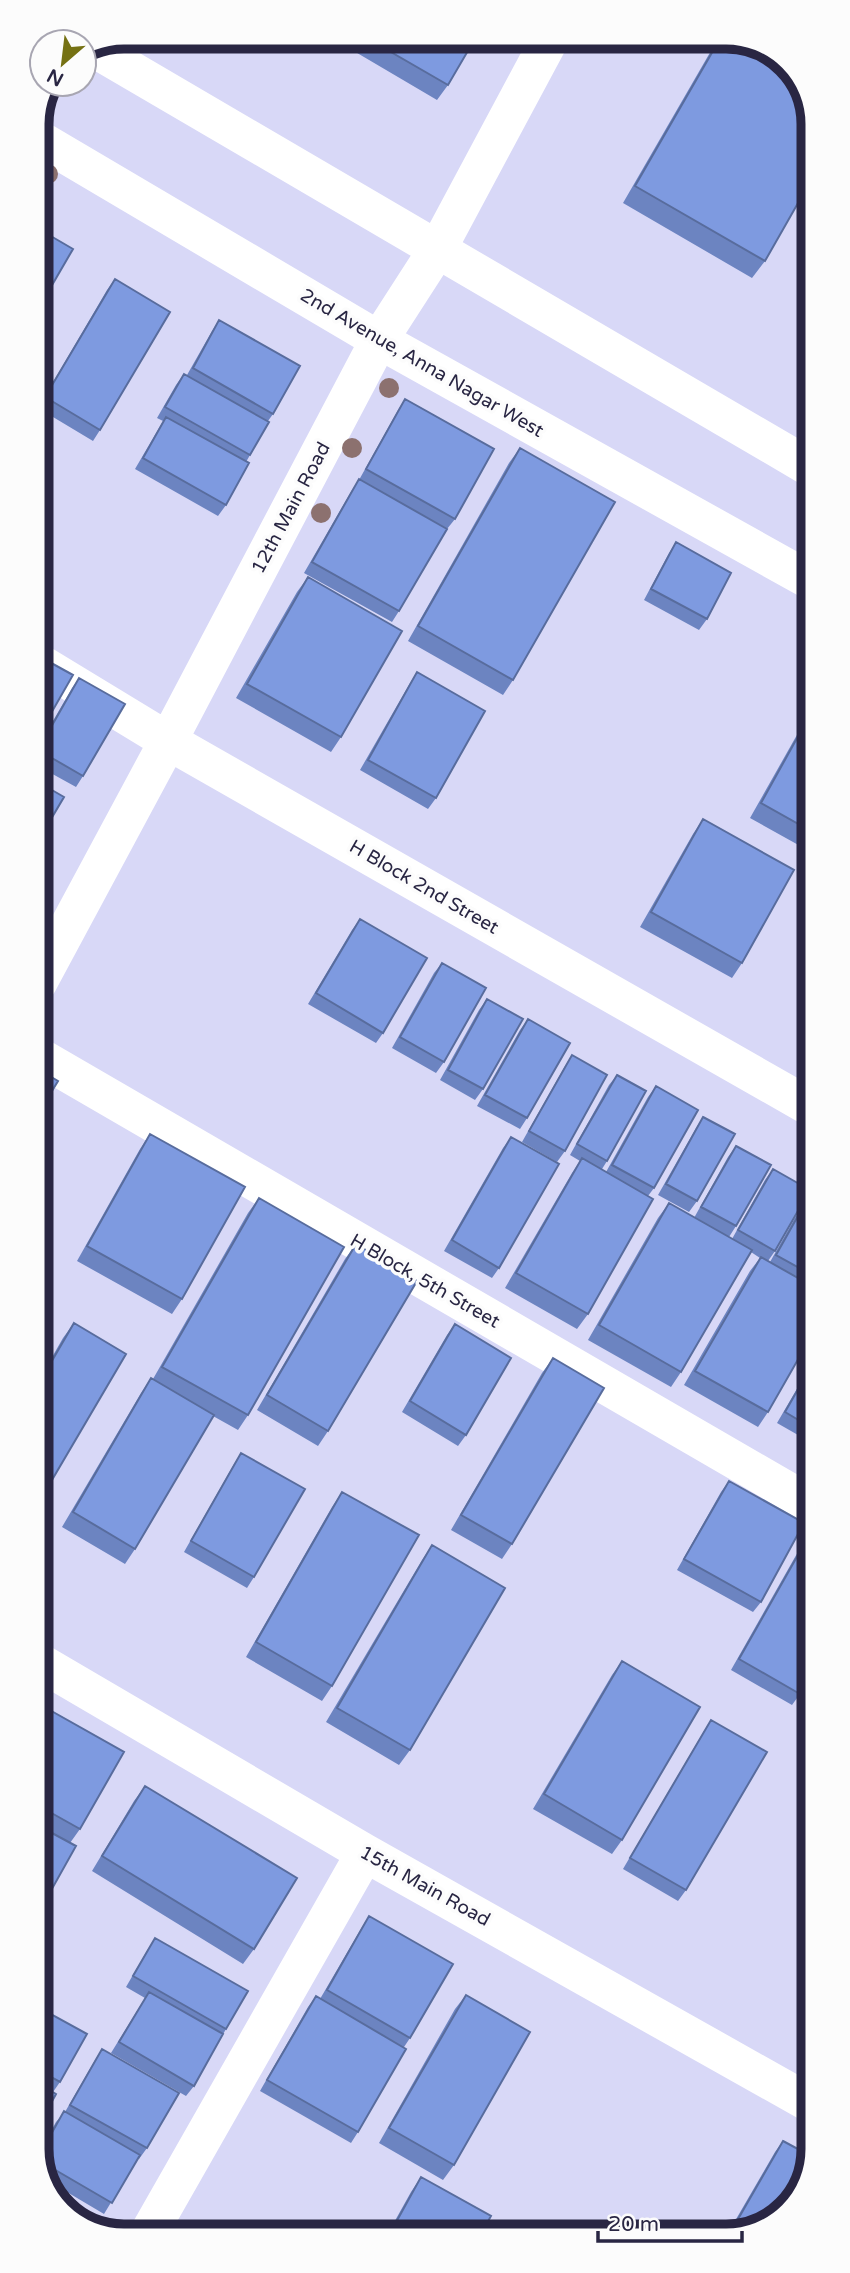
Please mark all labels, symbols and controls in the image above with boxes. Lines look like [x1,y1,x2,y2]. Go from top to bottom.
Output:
north arrow [28,28,98,98]
text: N [44,64,67,90]
street label: 2nd Avenue, Anna Nagar West [296,284,548,442]
street label: 12th Main Road [247,439,335,577]
street label: H Block 2nd Street [345,835,503,939]
street label: H Block, 5th Street [346,1229,504,1333]
street label: 15th Main Road [356,1841,494,1931]
scale bar [598,2200,742,2244]
text: 20 m [608,2212,659,2237]

